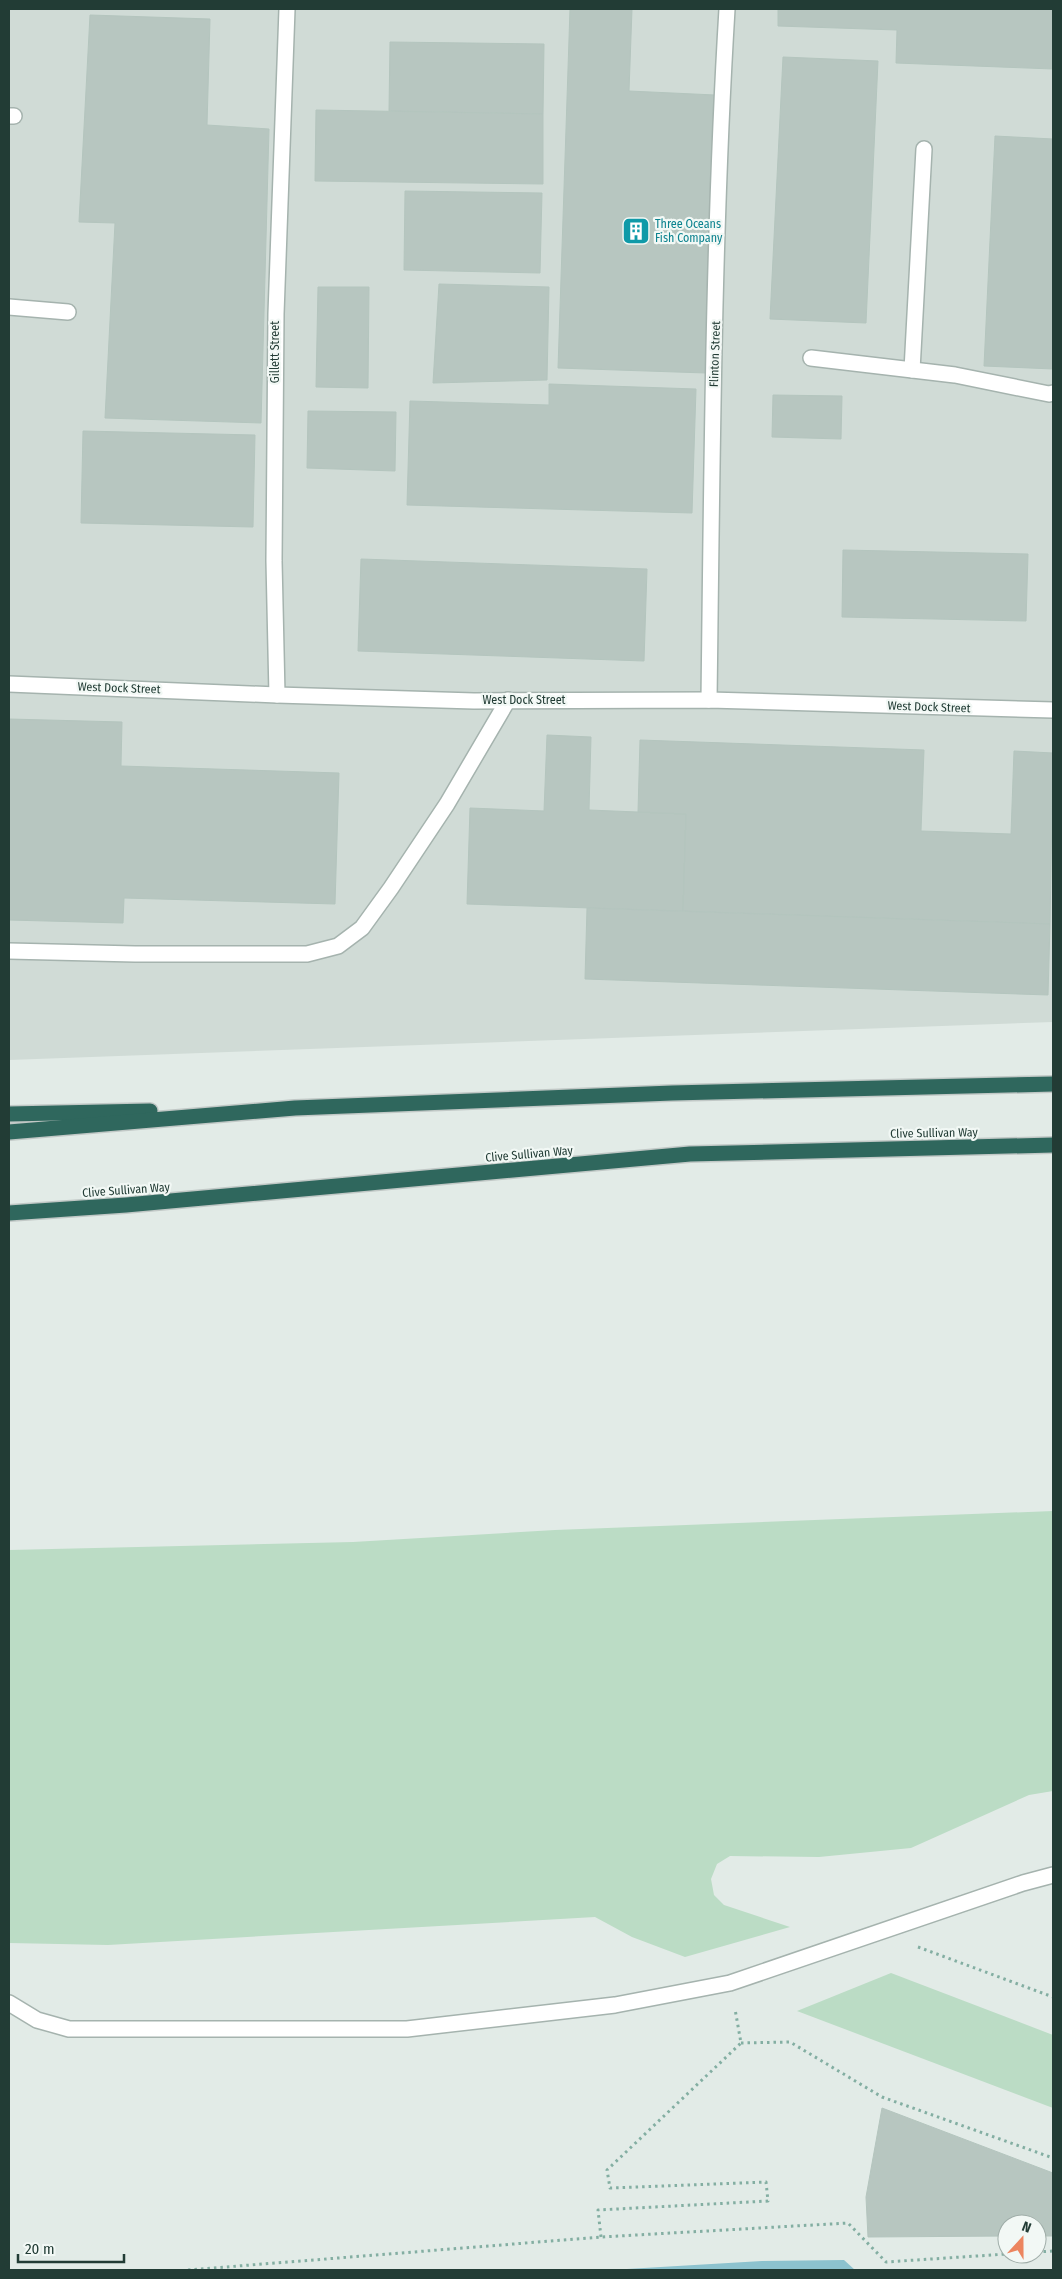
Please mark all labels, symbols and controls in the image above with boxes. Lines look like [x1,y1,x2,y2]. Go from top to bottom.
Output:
building icon: Three Oceans Fish Company [621,216,651,246]
place label: Three Oceans Fish Company [655,217,723,245]
street label: Gillett Street [268,321,282,383]
street label: Flinton Street [707,321,723,387]
street label: West Dock Street [77,680,161,696]
street label: West Dock Street [482,693,566,707]
street label: West Dock Street [887,699,971,715]
street label: Clive Sullivan Way [890,1125,979,1141]
street label: Clive Sullivan Way [485,1143,574,1165]
street label: Clive Sullivan Way [82,1180,171,1200]
north arrow [997,2214,1047,2264]
text: N [1020,2218,1033,2237]
scale bar [18,2232,124,2264]
text: 20 m [25,2240,55,2258]

